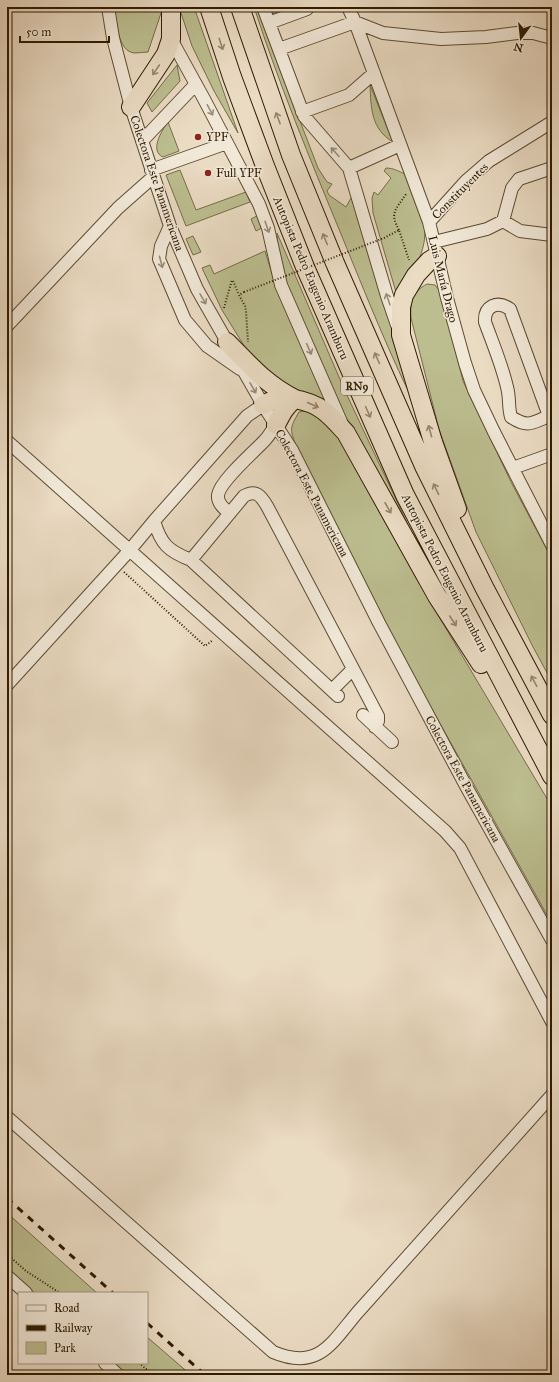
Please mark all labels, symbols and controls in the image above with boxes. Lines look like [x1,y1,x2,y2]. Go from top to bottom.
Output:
scale bar [20,18,109,44]
north arrow [501,18,541,58]
text: 50 m [26,25,51,39]
one-way arrow [218,37,225,50]
text: N [512,40,525,55]
one-way arrow [152,64,160,75]
one-way arrow [207,104,214,116]
one-way arrow [274,111,281,124]
street label: Colectora Este Panamericana [127,113,187,254]
place label: YPF [206,130,229,144]
marker: YPF [193,132,203,142]
one-way arrow [331,147,340,157]
street label: Constituyentes [429,160,491,222]
place label: Full YPF [216,166,262,180]
marker: Full YPF [203,168,213,178]
street label: Autopista Pedro Eugenio Aramburu [269,193,352,363]
one-way arrow [264,220,272,232]
one-way arrow [321,233,329,245]
street label: Luis María Drago [424,234,461,324]
one-way arrow [158,256,165,269]
one-way arrow [199,293,207,305]
one-way arrow [383,293,391,305]
one-way arrow [306,343,314,355]
one-way arrow [373,353,380,365]
road number: RN9 [341,377,373,395]
one-way arrow [249,382,257,394]
one-way arrow [307,401,319,409]
one-way arrow [365,405,373,417]
one-way arrow [426,425,433,438]
street label: Colectora Este Panamericana [272,427,352,560]
one-way arrow [432,484,439,496]
street label: Autopista Pedro Eugenio Aramburu [397,491,491,656]
one-way arrow [384,502,392,514]
one-way arrow [449,615,457,626]
one-way arrow [530,675,537,687]
street label: Colectora Este Panamericana [422,713,504,846]
legend [18,1292,148,1364]
text: Road [54,1301,80,1315]
text: Railway [54,1321,93,1335]
text: Park [54,1341,76,1355]

